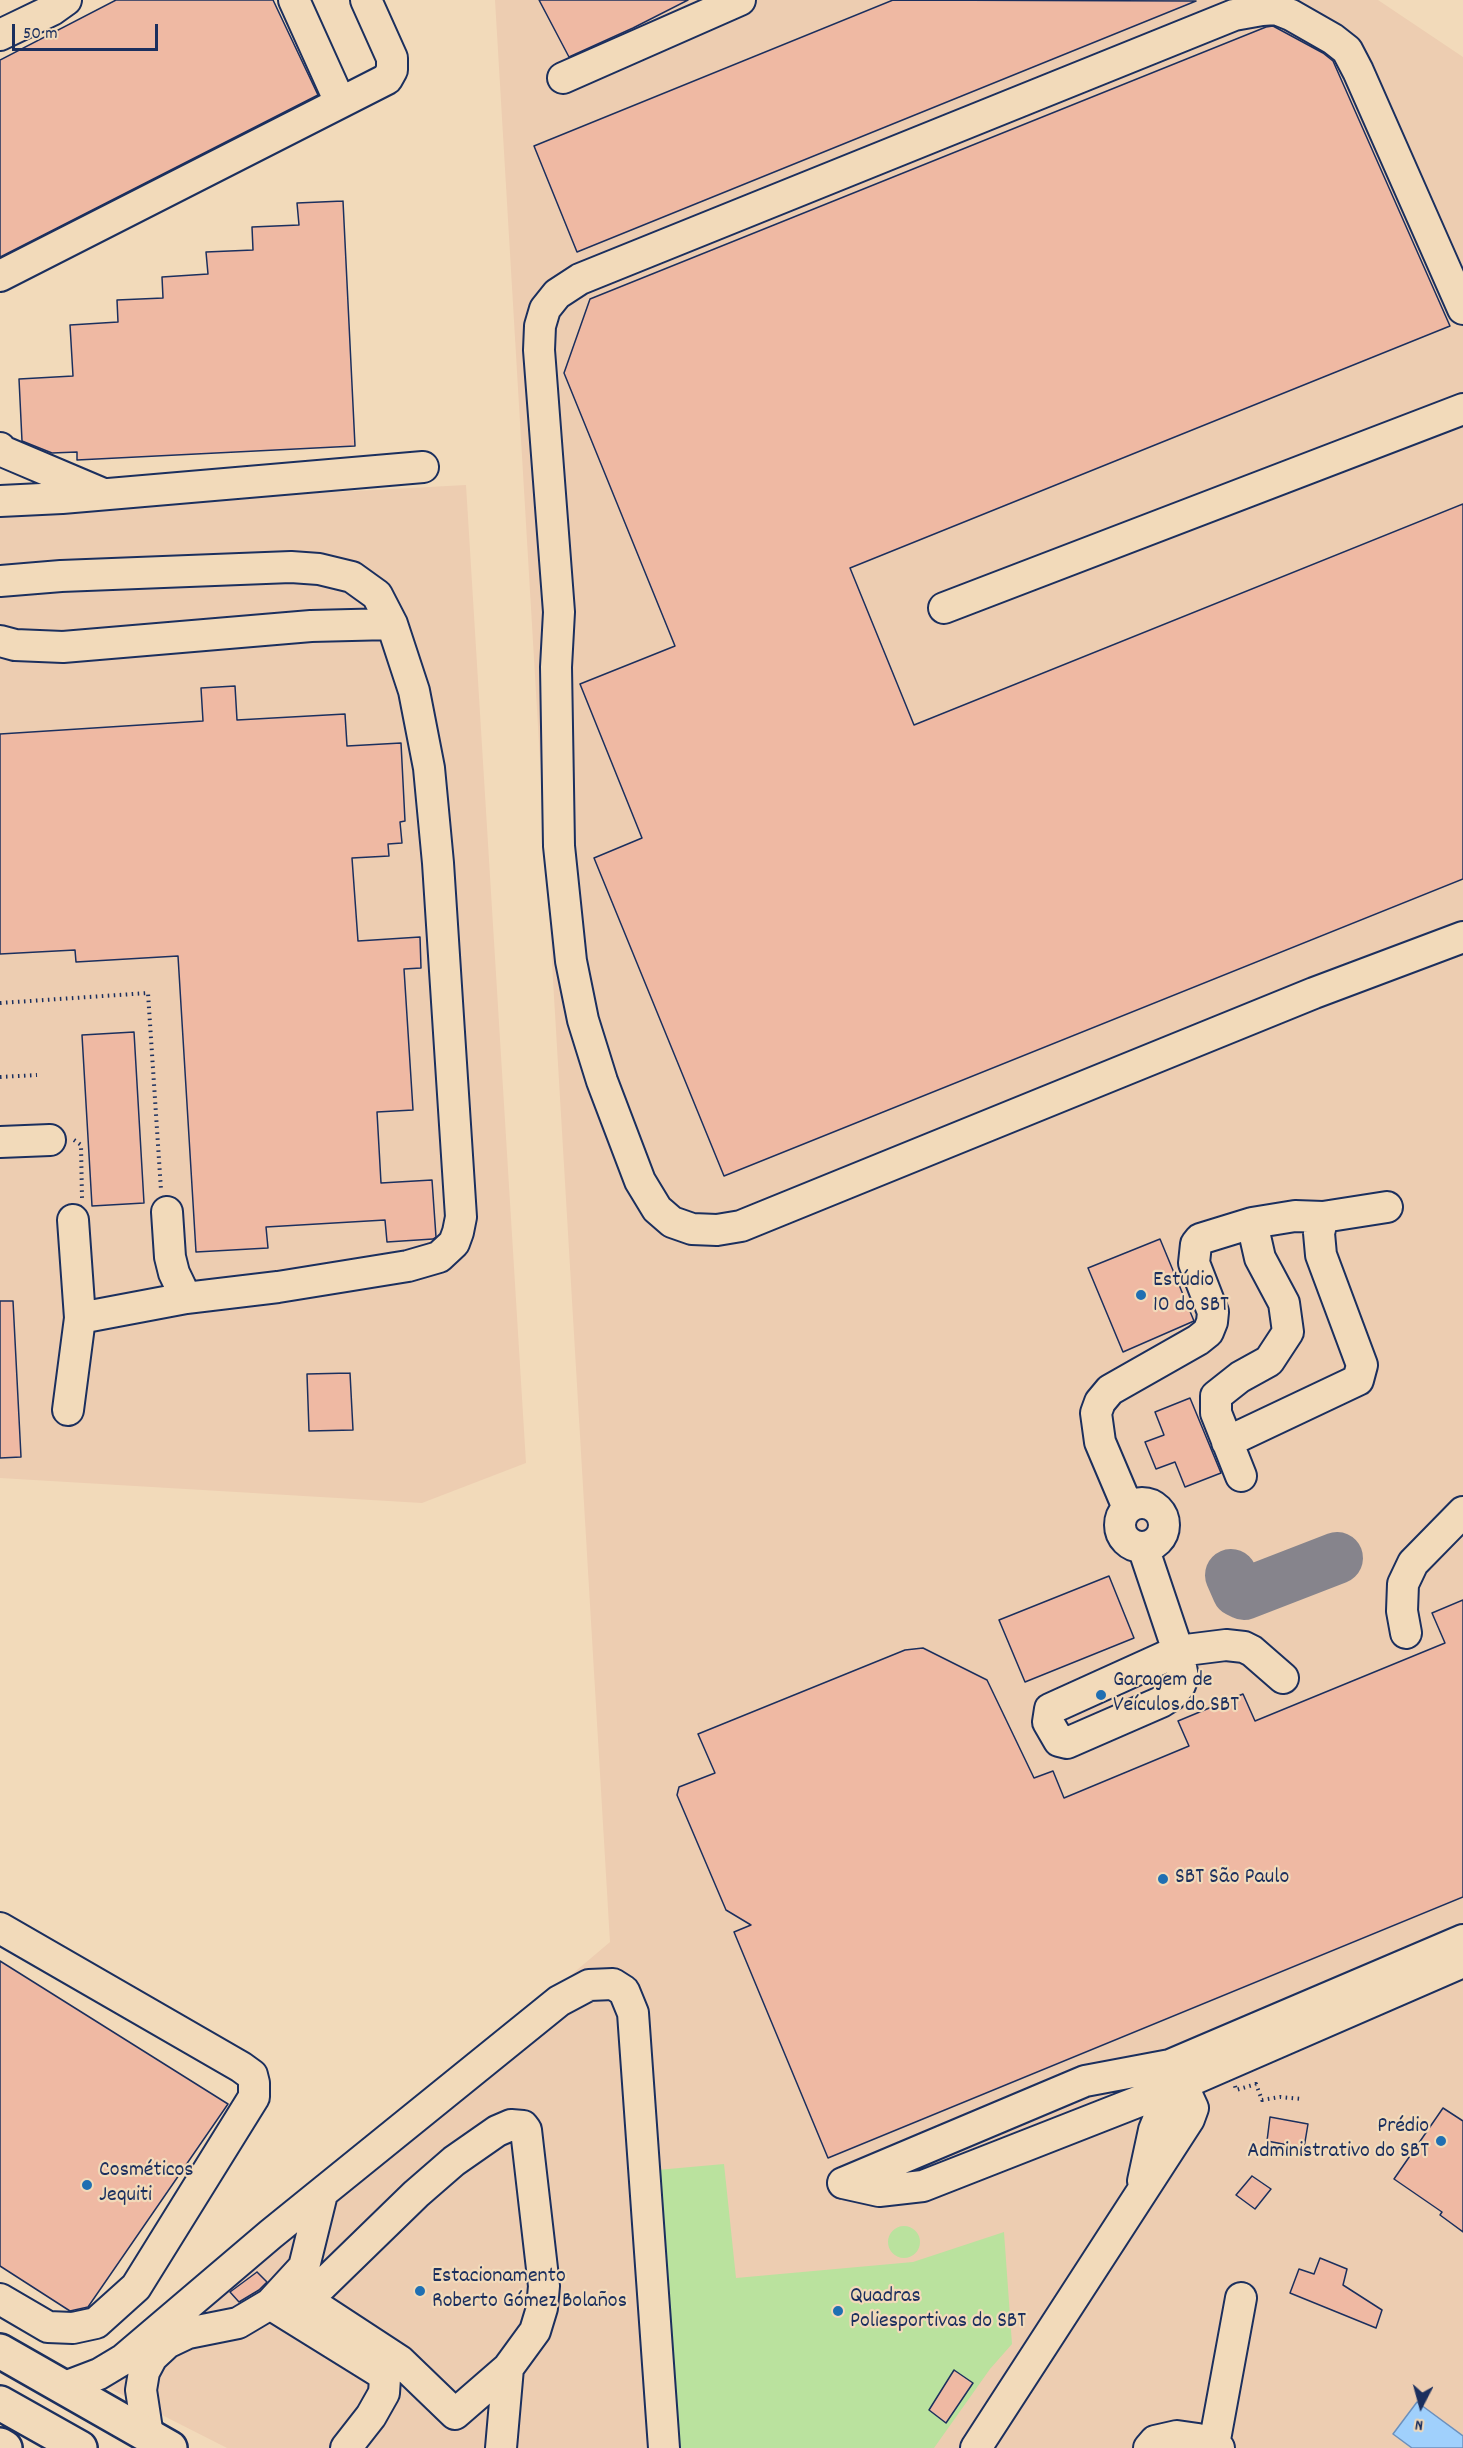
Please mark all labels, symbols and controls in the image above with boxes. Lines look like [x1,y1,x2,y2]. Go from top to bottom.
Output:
scale bar [15,12,160,50]
text: 50 m [23,22,58,47]
place label: Estúdio 10 do SBT [1153,1269,1229,1320]
marker: Estúdio 10 do SBT [1134,1288,1148,1302]
place label: Garagem de Veículos do SBT [1113,1669,1239,1720]
marker: Garagem de Veículos do SBT [1094,1688,1108,1702]
place label: SBT São Paulo [1175,1866,1289,1892]
marker: SBT São Paulo [1156,1872,1170,1886]
place label: Prédio Administrativo do SBT [1247,2115,1429,2166]
marker: Prédio Administrativo do SBT [1434,2134,1448,2148]
place label: Cosméticos Jequiti [99,2159,194,2210]
marker: Cosméticos Jequiti [80,2178,94,2192]
place label: Estacionamento Roberto Gómez Bolaños [432,2265,627,2316]
marker: Estacionamento Roberto Gómez Bolaños [413,2284,427,2298]
place label: Quadras Poliesportivas do SBT [850,2285,1026,2336]
marker: Quadras Poliesportivas do SBT [831,2304,845,2318]
north arrow [1391,2376,1451,2436]
text: N [1414,2413,1424,2436]

